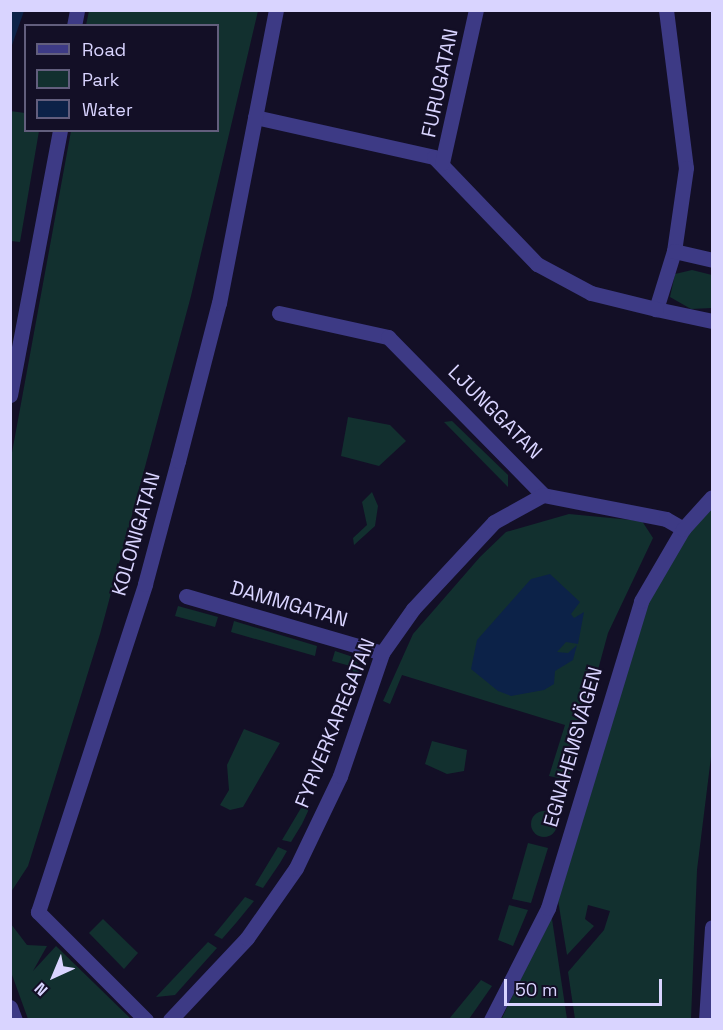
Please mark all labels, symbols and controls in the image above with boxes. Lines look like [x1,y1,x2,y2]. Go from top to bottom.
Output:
legend [24,24,219,132]
street label: FURUGATAN [417,26,463,140]
text: Road [82,38,126,61]
text: Park [82,68,119,91]
text: Water [82,98,133,121]
street label: LJUNGGATAN [443,360,547,464]
street label: KOLONIGATAN [107,469,165,599]
street label: DAMMGATAN [228,576,350,632]
street label: FYRVERKAREGATAN [290,635,380,811]
street label: EGNAHEMSVÄGEN [539,664,607,830]
north arrow [24,946,84,1006]
scale bar [507,967,664,1005]
text: N [30,978,52,1001]
text: 50 m [515,978,557,1001]

